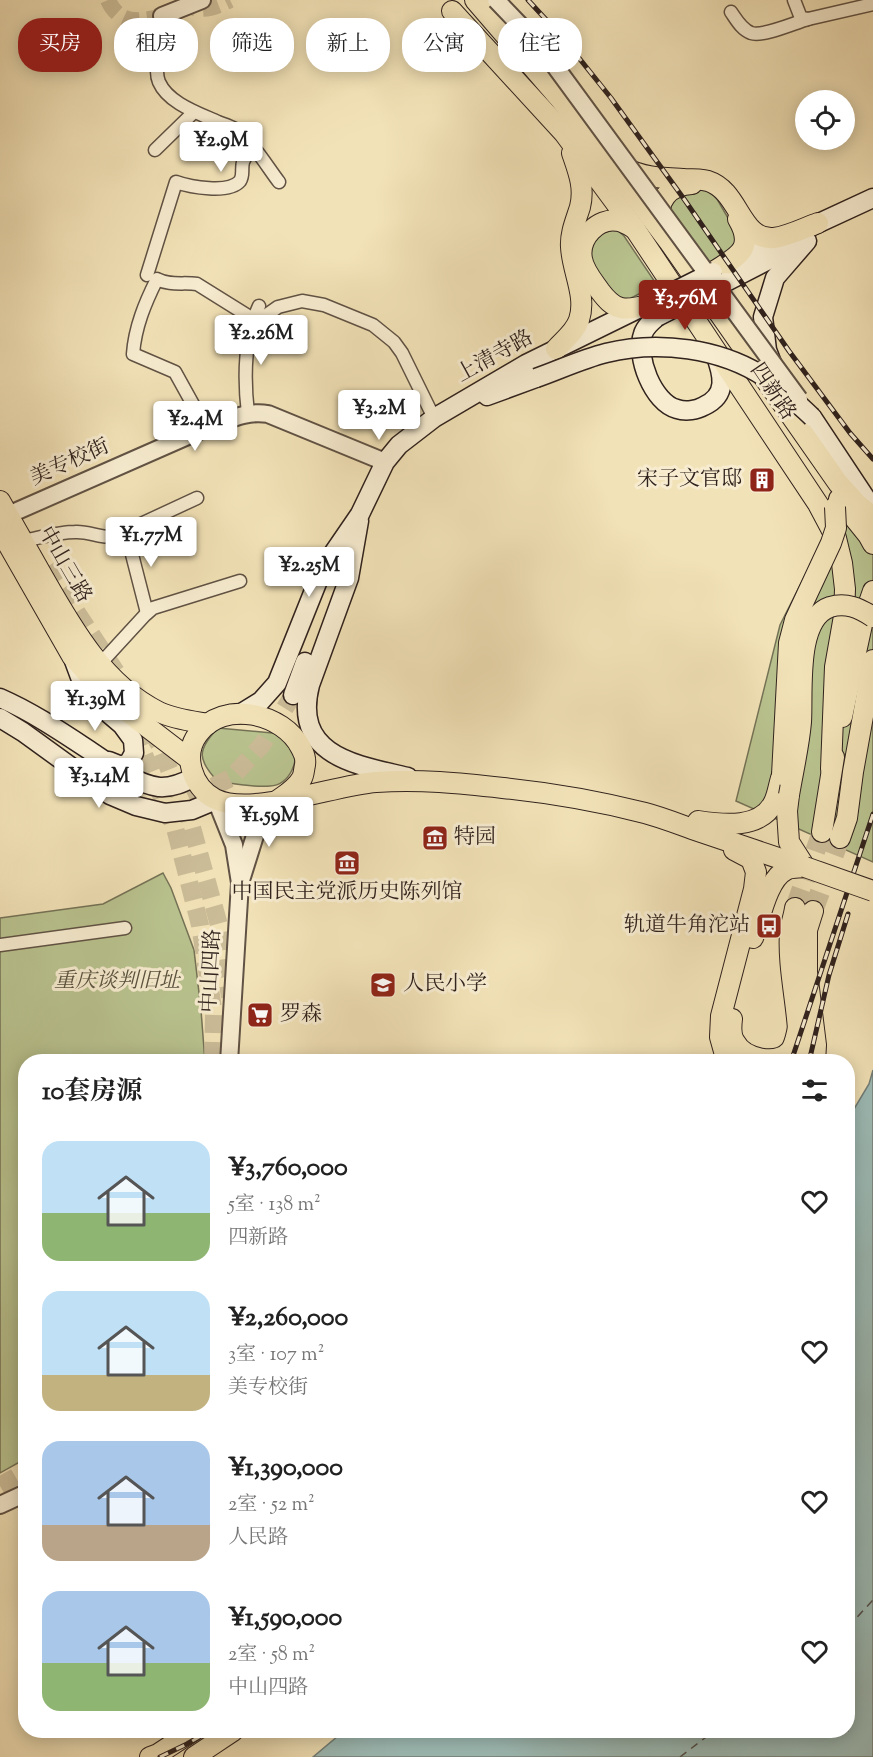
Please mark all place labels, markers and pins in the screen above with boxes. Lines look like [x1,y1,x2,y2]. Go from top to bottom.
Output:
pin: ¥2.9M [179,122,263,173]
pin: ¥3.76M [636,280,734,331]
pin: ¥2.26M [212,315,310,366]
pin: ¥3.2M [337,390,421,441]
pin: ¥2.4M [153,401,237,452]
place label: 宋子文官邸 [637,465,742,495]
building icon: 宋子文官邸 [747,465,777,495]
pin: ¥1.77M [102,517,200,568]
pin: ¥2.25M [260,547,358,598]
pin: ¥1.39M [46,681,144,732]
pin: ¥3.14M [50,758,148,809]
pin: ¥1.59M [220,797,318,848]
museum icon: 特园 [420,823,450,853]
place label: 特园 [454,823,496,853]
museum icon: 中国民主党派历史陈列馆 [332,848,362,878]
place label: 中国民主党派历史陈列馆 [232,878,463,908]
place label: 轨道牛角沱站 [624,911,750,941]
bus stop icon: 轨道牛角沱站 [754,911,784,941]
school or university icon: 人民小学 [368,970,398,1000]
place label: 人民小学 [403,970,487,1000]
supermarket icon: 罗森 [245,1000,275,1030]
place label: 罗森 [280,1000,322,1030]

